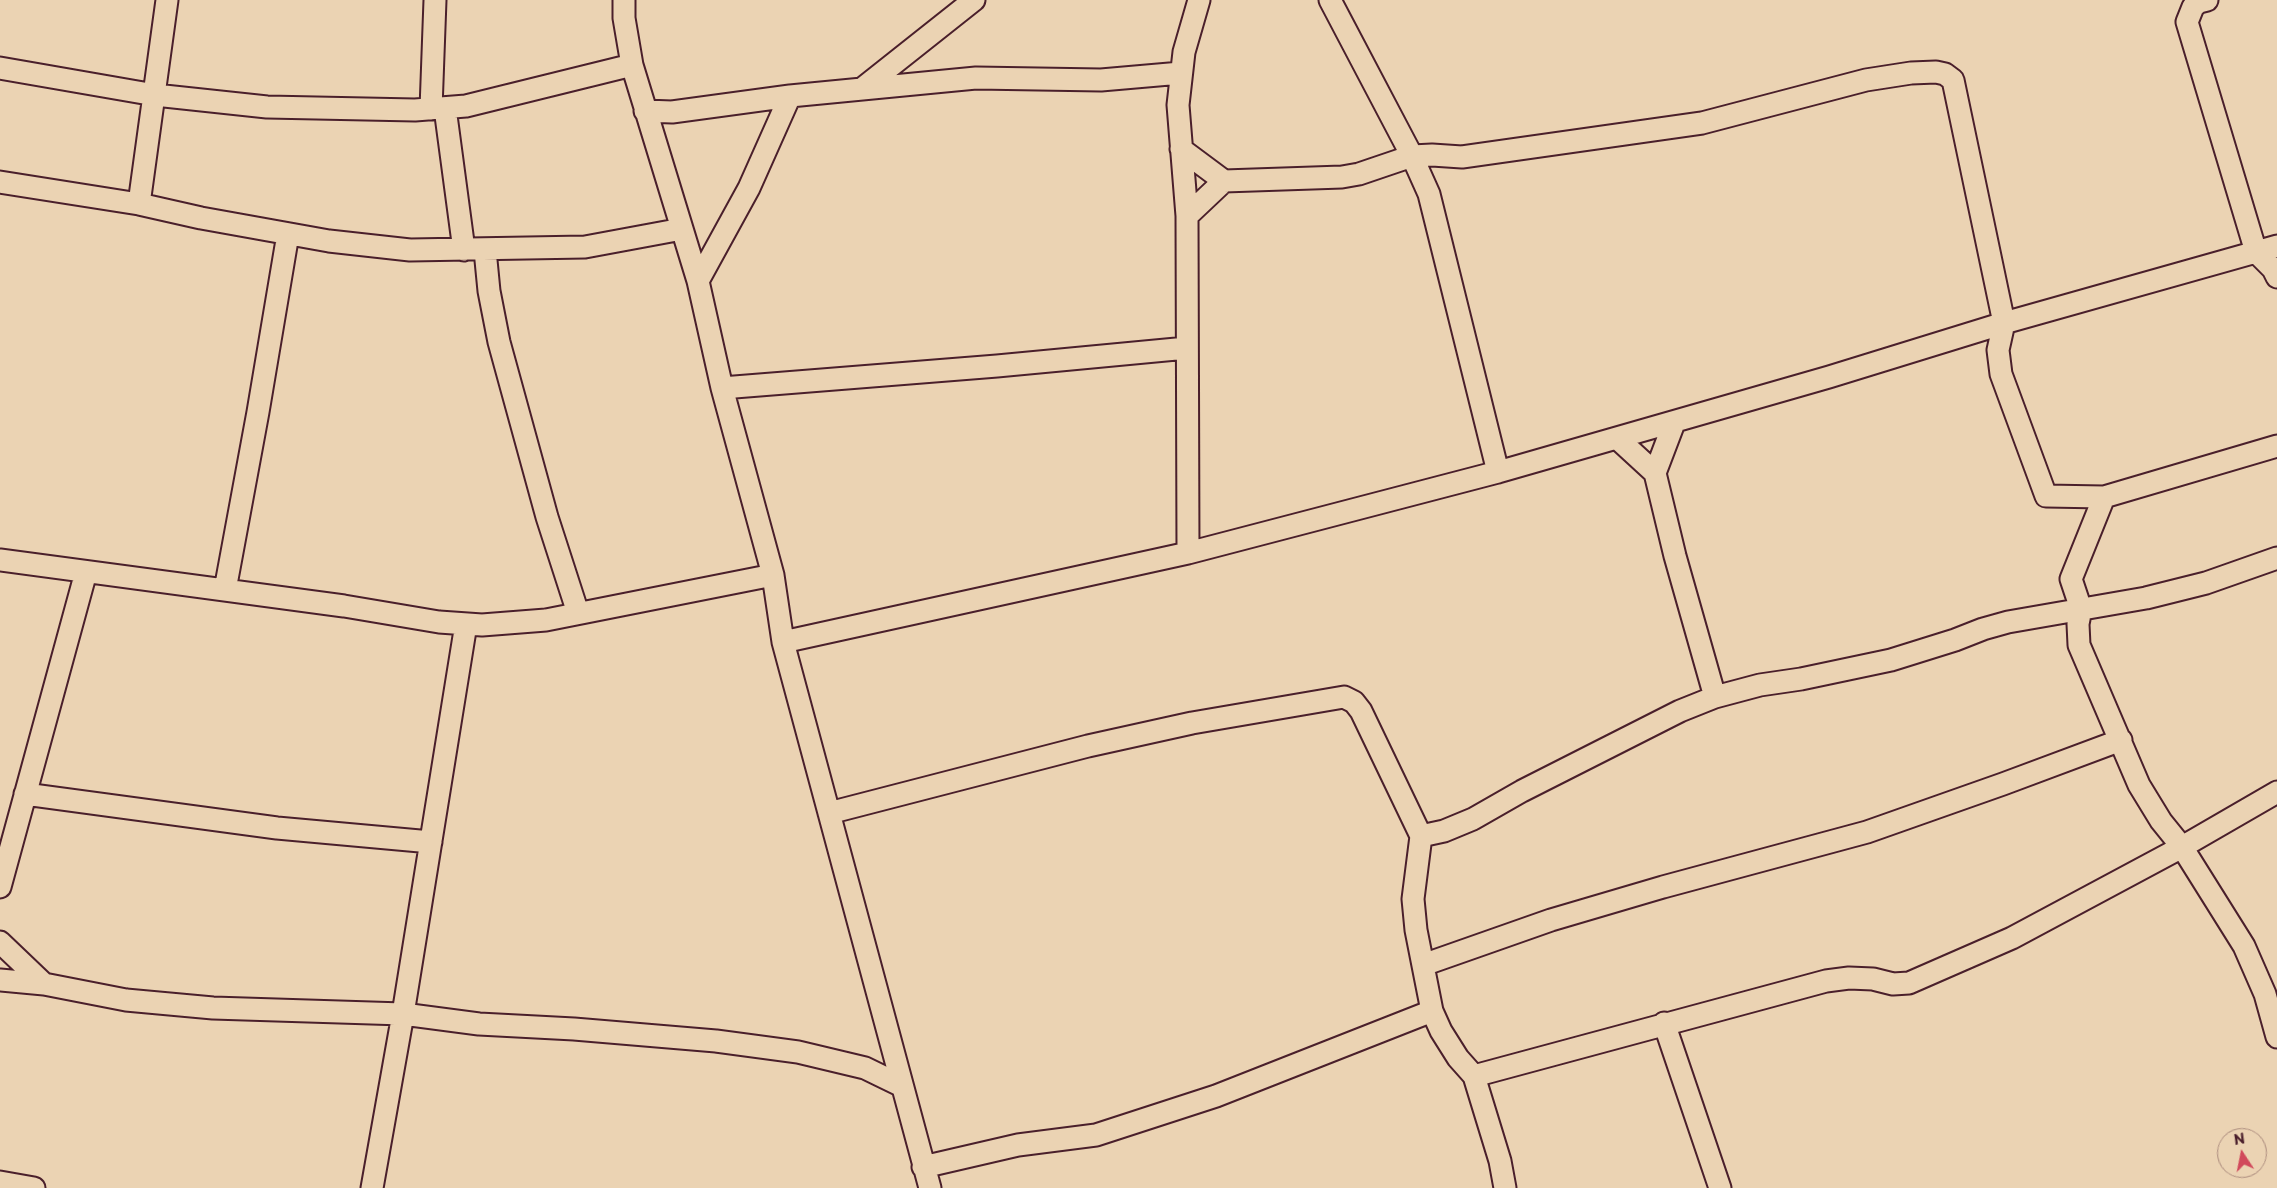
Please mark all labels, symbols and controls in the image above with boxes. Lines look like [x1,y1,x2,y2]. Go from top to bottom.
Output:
text: N [2232,1127,2247,1150]
north arrow [2217,1128,2267,1178]

